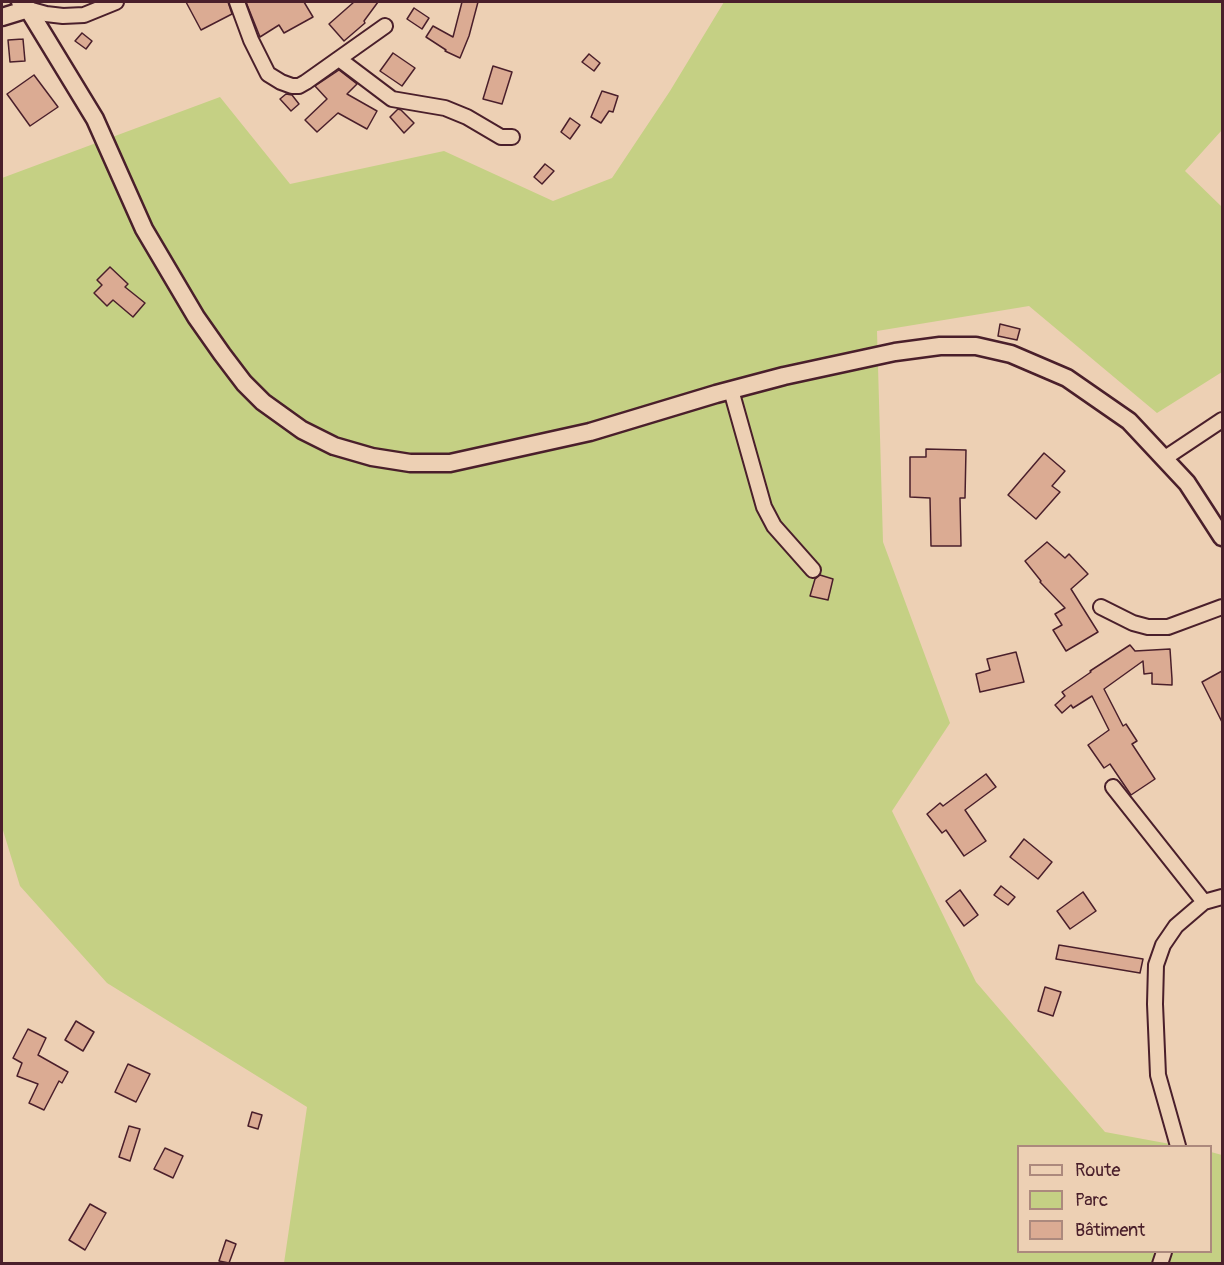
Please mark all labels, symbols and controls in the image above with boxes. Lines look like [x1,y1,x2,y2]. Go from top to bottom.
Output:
legend [1017,1145,1212,1253]
text: Route [1075,1159,1120,1182]
text: Parc [1075,1189,1108,1212]
text: Bâtiment [1075,1219,1145,1242]

